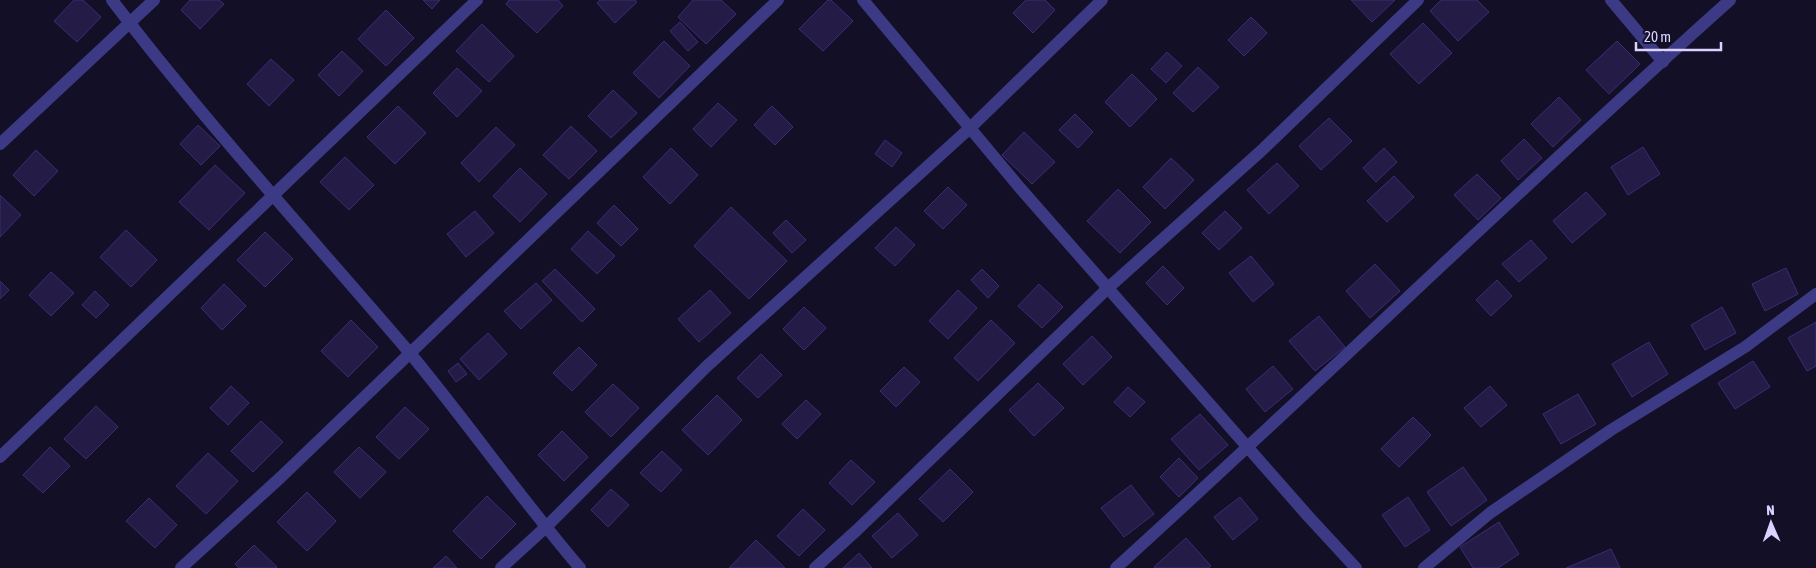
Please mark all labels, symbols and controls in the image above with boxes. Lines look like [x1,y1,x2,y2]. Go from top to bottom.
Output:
scale bar [1636,20,1721,52]
text: 20 m [1644,28,1671,45]
north arrow [1746,498,1796,548]
text: N [1766,502,1775,518]

